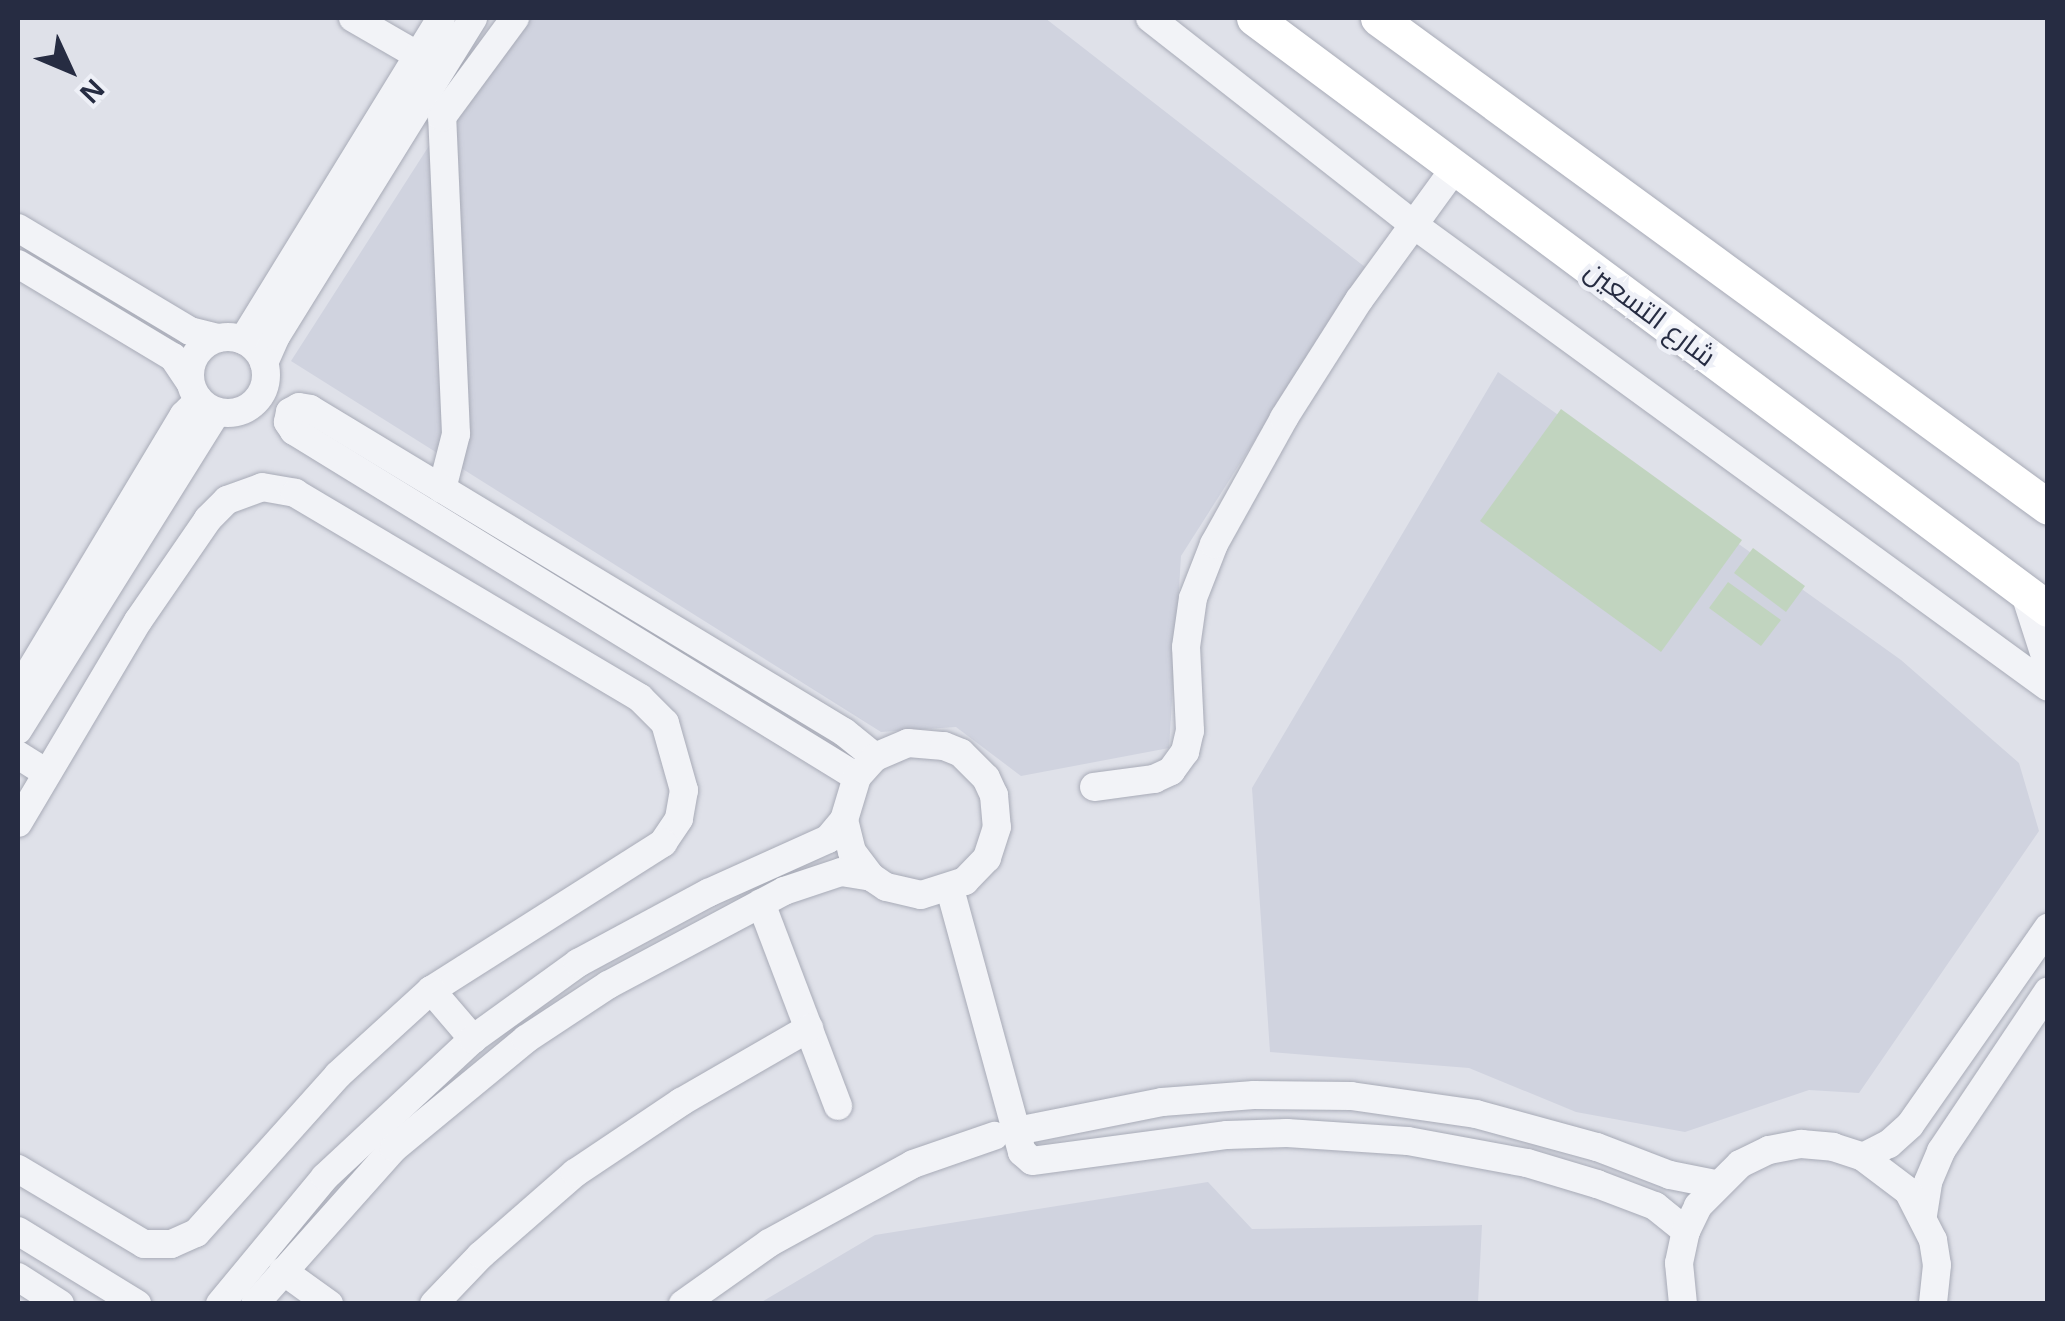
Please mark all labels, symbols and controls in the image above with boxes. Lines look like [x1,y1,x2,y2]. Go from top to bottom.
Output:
north arrow [20,20,120,120]
text: N [74,73,110,109]
street label: شارع التسعين [1578,254,1722,374]

